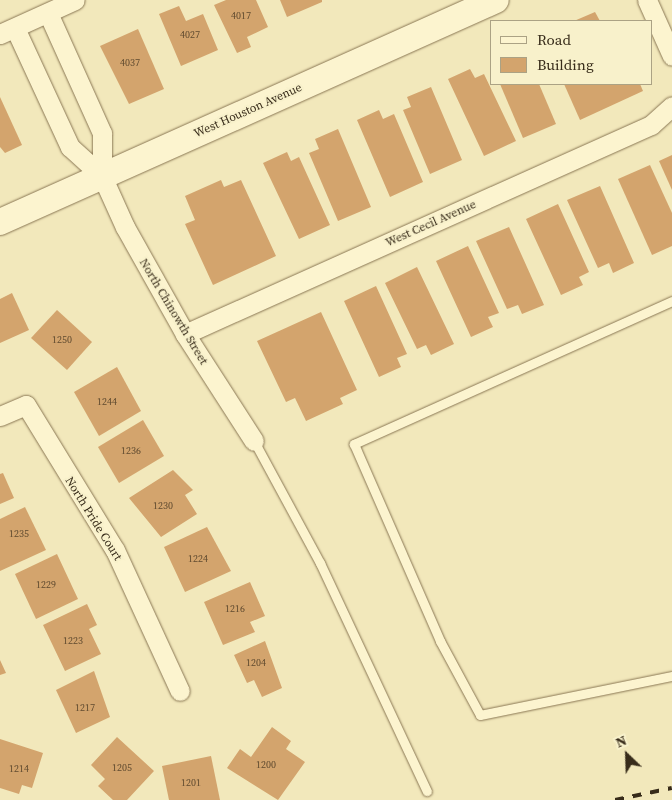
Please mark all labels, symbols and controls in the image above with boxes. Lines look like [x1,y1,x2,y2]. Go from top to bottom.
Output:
house number: 4017 [231,10,251,22]
legend [490,20,652,85]
house number: 4027 [180,29,200,41]
text: Road [537,29,571,50]
text: Building [537,54,594,75]
house number: 4037 [120,57,140,69]
street label: West Houston Avenue [192,81,304,141]
street label: West Cecil Avenue [383,198,479,250]
street label: North Chinowth Street [136,256,210,368]
house number: 1250 [52,334,72,346]
house number: 1244 [97,396,117,408]
house number: 1236 [121,445,141,457]
street label: North Pride Court [61,474,125,564]
house number: 1230 [153,500,173,512]
house number: 1235 [9,528,29,540]
house number: 1224 [188,553,208,565]
house number: 1229 [36,579,56,591]
house number: 1216 [225,603,245,615]
house number: 1223 [63,635,83,647]
house number: 1204 [246,657,266,669]
house number: 1217 [75,702,95,714]
north arrow [602,730,652,780]
text: N [612,730,630,753]
house number: 1200 [256,759,276,771]
house number: 1205 [112,762,132,774]
house number: 1214 [9,763,29,775]
house number: 1201 [181,777,201,789]

